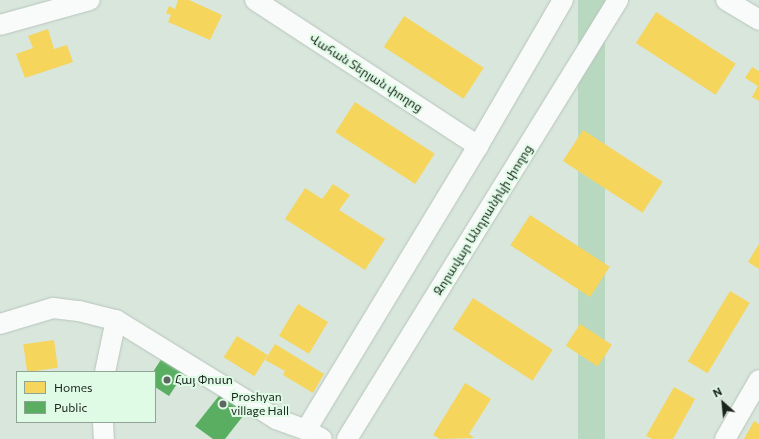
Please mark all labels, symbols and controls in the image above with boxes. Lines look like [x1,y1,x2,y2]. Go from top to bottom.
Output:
street label: Վահան Տերյան փողոց [307,31,425,115]
street label: Զորավար Անդրանիկի փողոց [431,142,535,298]
legend [16,371,156,423]
place label: Հայ Փոստ [175,373,233,387]
marker: Հայ Փոստ [162,375,172,385]
text: Homes [54,380,92,394]
north arrow [703,383,743,423]
text: N [711,384,724,400]
place label: Proshyan village Hall [231,390,289,418]
marker: Proshyan village Hall [218,399,228,409]
text: Public [54,400,87,414]

